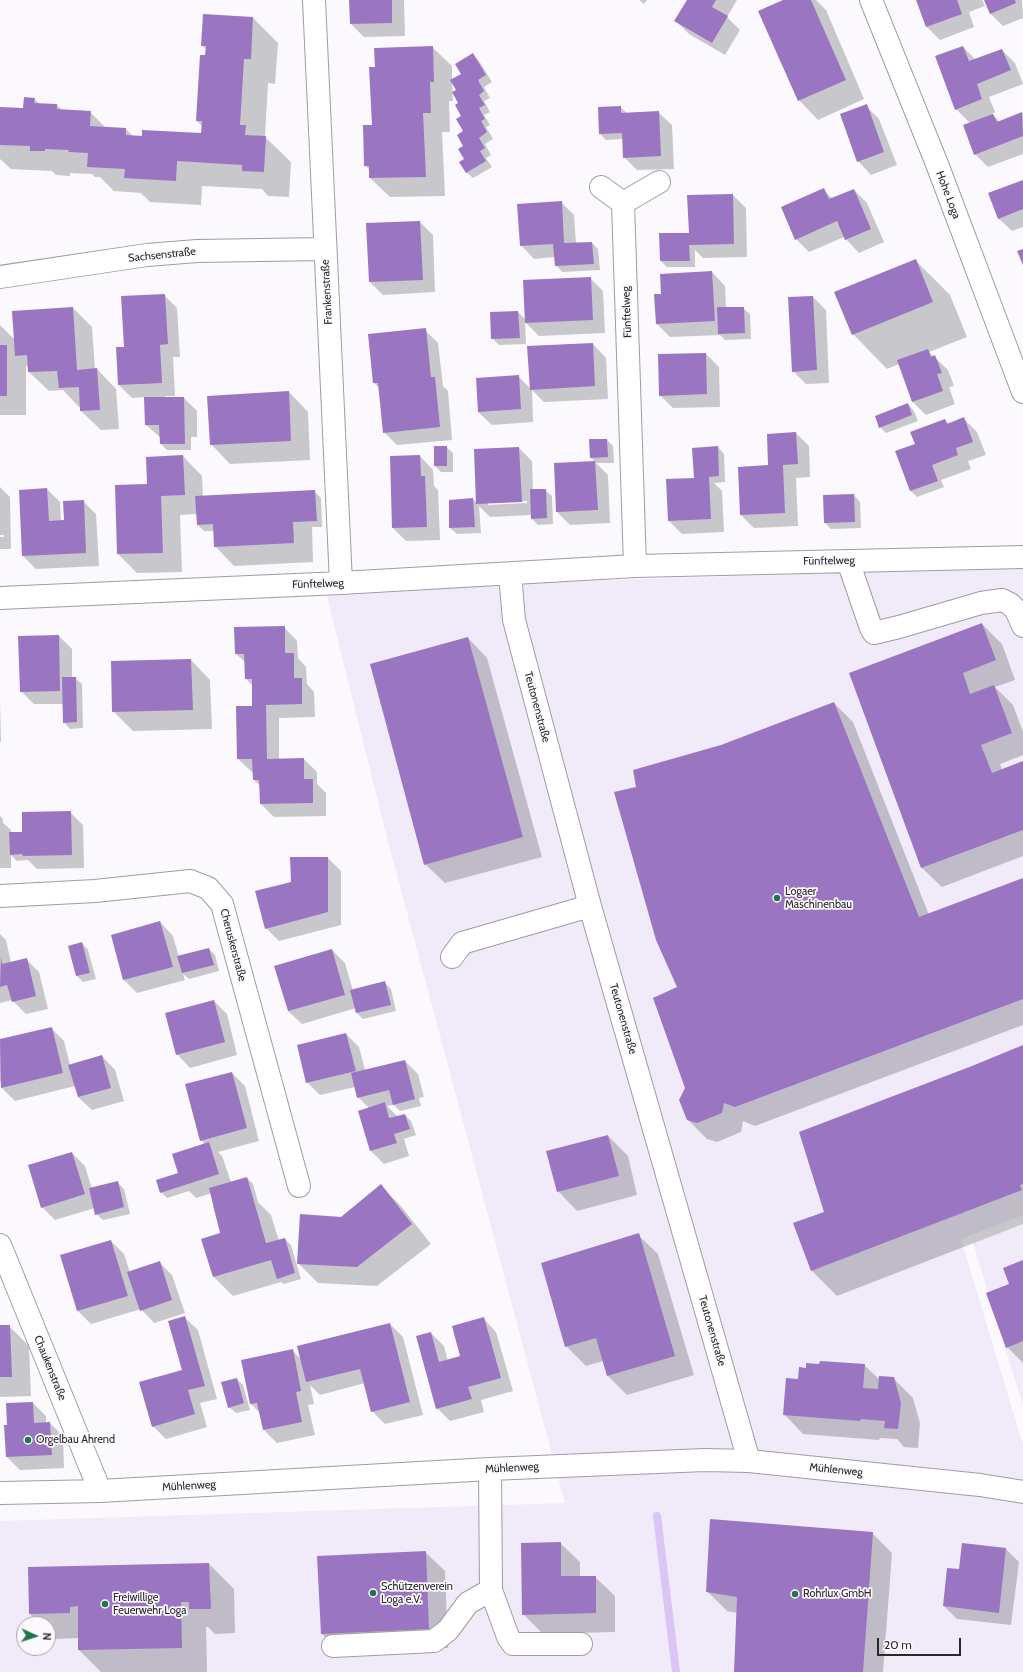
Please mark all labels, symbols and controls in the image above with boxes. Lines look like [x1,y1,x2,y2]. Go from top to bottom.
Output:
street label: Hohe Loga [933,169,963,221]
street label: Sachsenstraße [128,245,196,265]
street label: Frankenstraße [319,259,335,325]
street label: Fünftelweg [620,286,634,338]
street label: Fünftelweg [803,554,855,568]
street label: Fünftelweg [292,577,344,591]
street label: Teutonenstraße [521,670,553,744]
place label: Logaer Maschinenbau [785,885,852,911]
marker: Logaer Maschinenbau [772,893,782,903]
street label: Cheruskerstraße [217,907,249,983]
street label: Teutonenstraße [607,982,639,1056]
street label: Teutonenstraße [696,1294,728,1368]
street label: Chaukenstraße [31,1333,69,1403]
place label: Orgelbau Ahrend [36,1433,115,1447]
marker: Orgelbau Ahrend [23,1435,33,1445]
street label: Mühlenweg [485,1460,539,1476]
street label: Mühlenweg [809,1461,863,1479]
street label: Mühlenweg [162,1478,216,1494]
place label: Schützenverein Loga e.V. [381,1580,453,1606]
place label: Rohrlux GmbH [803,1587,872,1601]
marker: Schützenverein Loga e.V. [368,1588,378,1598]
marker: Rohrlux GmbH [790,1589,800,1599]
place label: Freiwillige Feuerwehr Loga [113,1591,186,1617]
marker: Freiwillige Feuerwehr Loga [100,1599,110,1609]
north arrow [16,1616,56,1656]
scale bar [879,1630,963,1656]
text: N [40,1632,54,1641]
text: 20 m [884,1637,912,1652]

